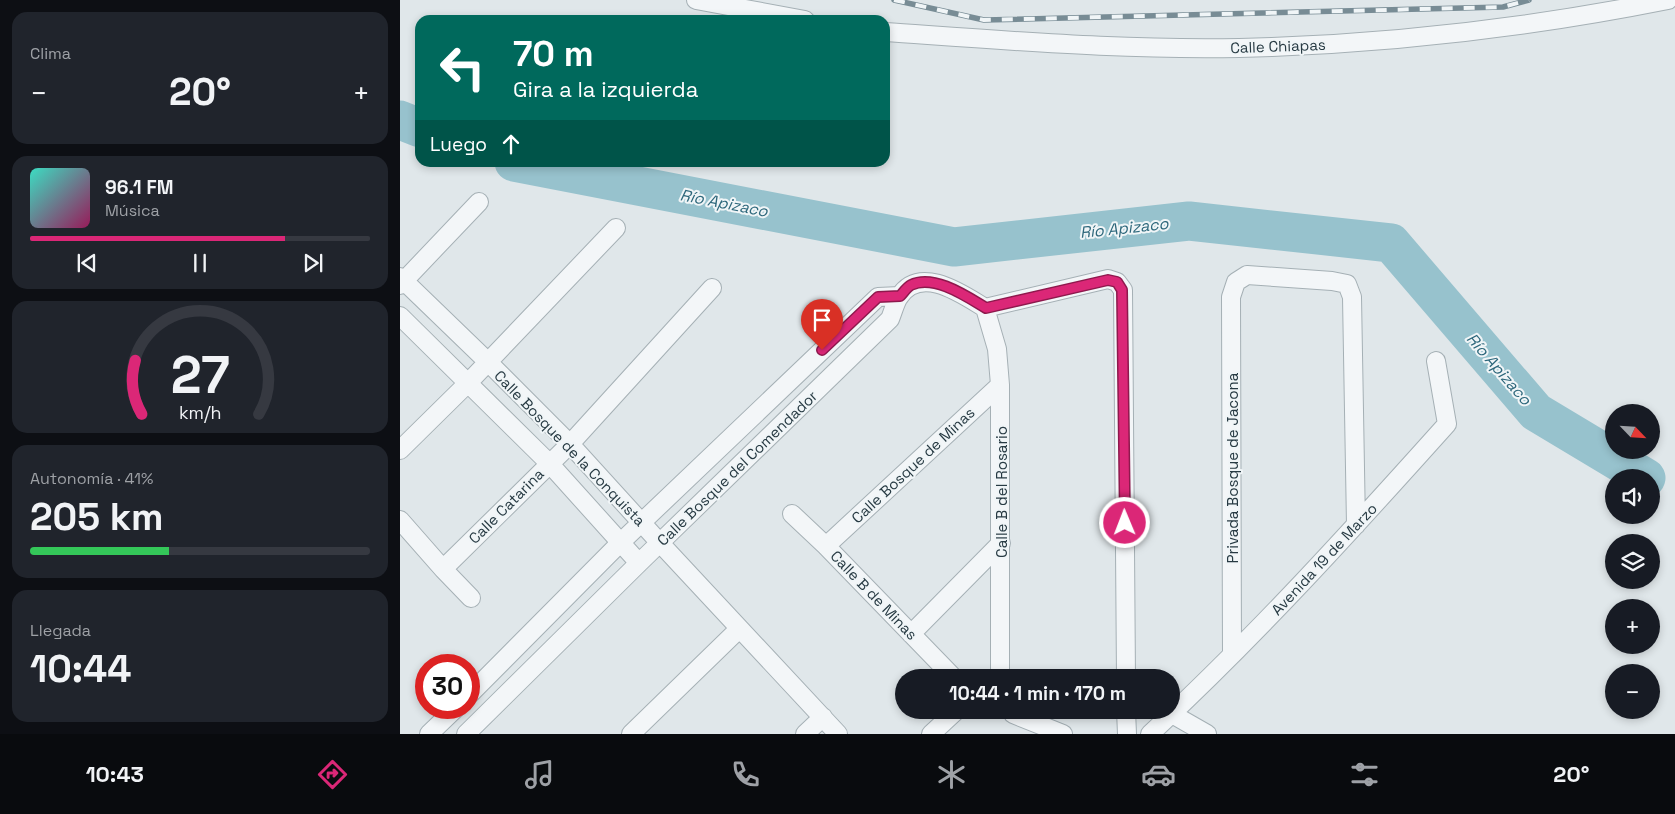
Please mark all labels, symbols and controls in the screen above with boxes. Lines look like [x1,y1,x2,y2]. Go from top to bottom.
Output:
text: 70 m [513,32,594,76]
icon: left [430,35,495,100]
street label: Calle Chiapas [1230,35,1326,57]
text: Clima [30,43,71,64]
text: 20° [169,68,231,116]
text: − [30,75,47,111]
text: + [353,75,370,111]
text: Gira a la izquierda [513,75,698,103]
icon: ahead [497,130,525,158]
text: Luego [430,132,487,157]
text: 96.1 FM [105,175,173,200]
water label: Río Apizaco [678,184,771,222]
text: Música [105,200,160,221]
water label: Río Apizaco [1079,213,1170,243]
icon: previous [73,249,101,277]
icon: pause [186,249,214,277]
icon: next [299,249,327,277]
pin [801,299,843,350]
icon: arrive [808,306,836,334]
water label: Río Apizaco [1462,329,1537,410]
text: 27 [170,342,230,408]
street label: Calle Bosque de la Conquista [490,366,650,530]
street label: Privada Bosque de Jacona [1223,372,1242,563]
street label: Calle Bosque del Comendador [653,386,821,550]
text: km/h [179,401,221,424]
street label: Calle Bosque de Minas [847,403,979,527]
north arrow [1605,404,1660,459]
map controls [1605,404,1660,719]
street label: Calle B del Rosario [992,426,1011,558]
street label: Calle Catarina [464,464,548,548]
text: Autonomía · 41% [30,468,153,489]
button: sound [1605,469,1660,524]
text: 205 km [30,493,164,541]
position arrow [1098,496,1150,548]
street label: Avenida 19 de Marzo [1267,499,1381,619]
button: layers [1605,534,1660,589]
street label: Calle B de Minas [827,546,921,644]
button: + [1605,599,1660,654]
text: Llegada [30,620,91,641]
text: 10:44 [30,645,131,693]
speed limit sign: 30 [415,654,480,719]
button: − [1605,664,1660,719]
text: 10:44 · 1 min · 170 m [949,681,1126,706]
icon: directions [315,757,350,792]
icon: music [522,757,557,792]
icon: phone [728,757,763,792]
icon: climate [934,757,969,792]
icon: car [1141,757,1176,792]
icon: filters [1347,757,1382,792]
text: 10:43 [86,760,144,788]
text: 20° [1553,760,1589,788]

